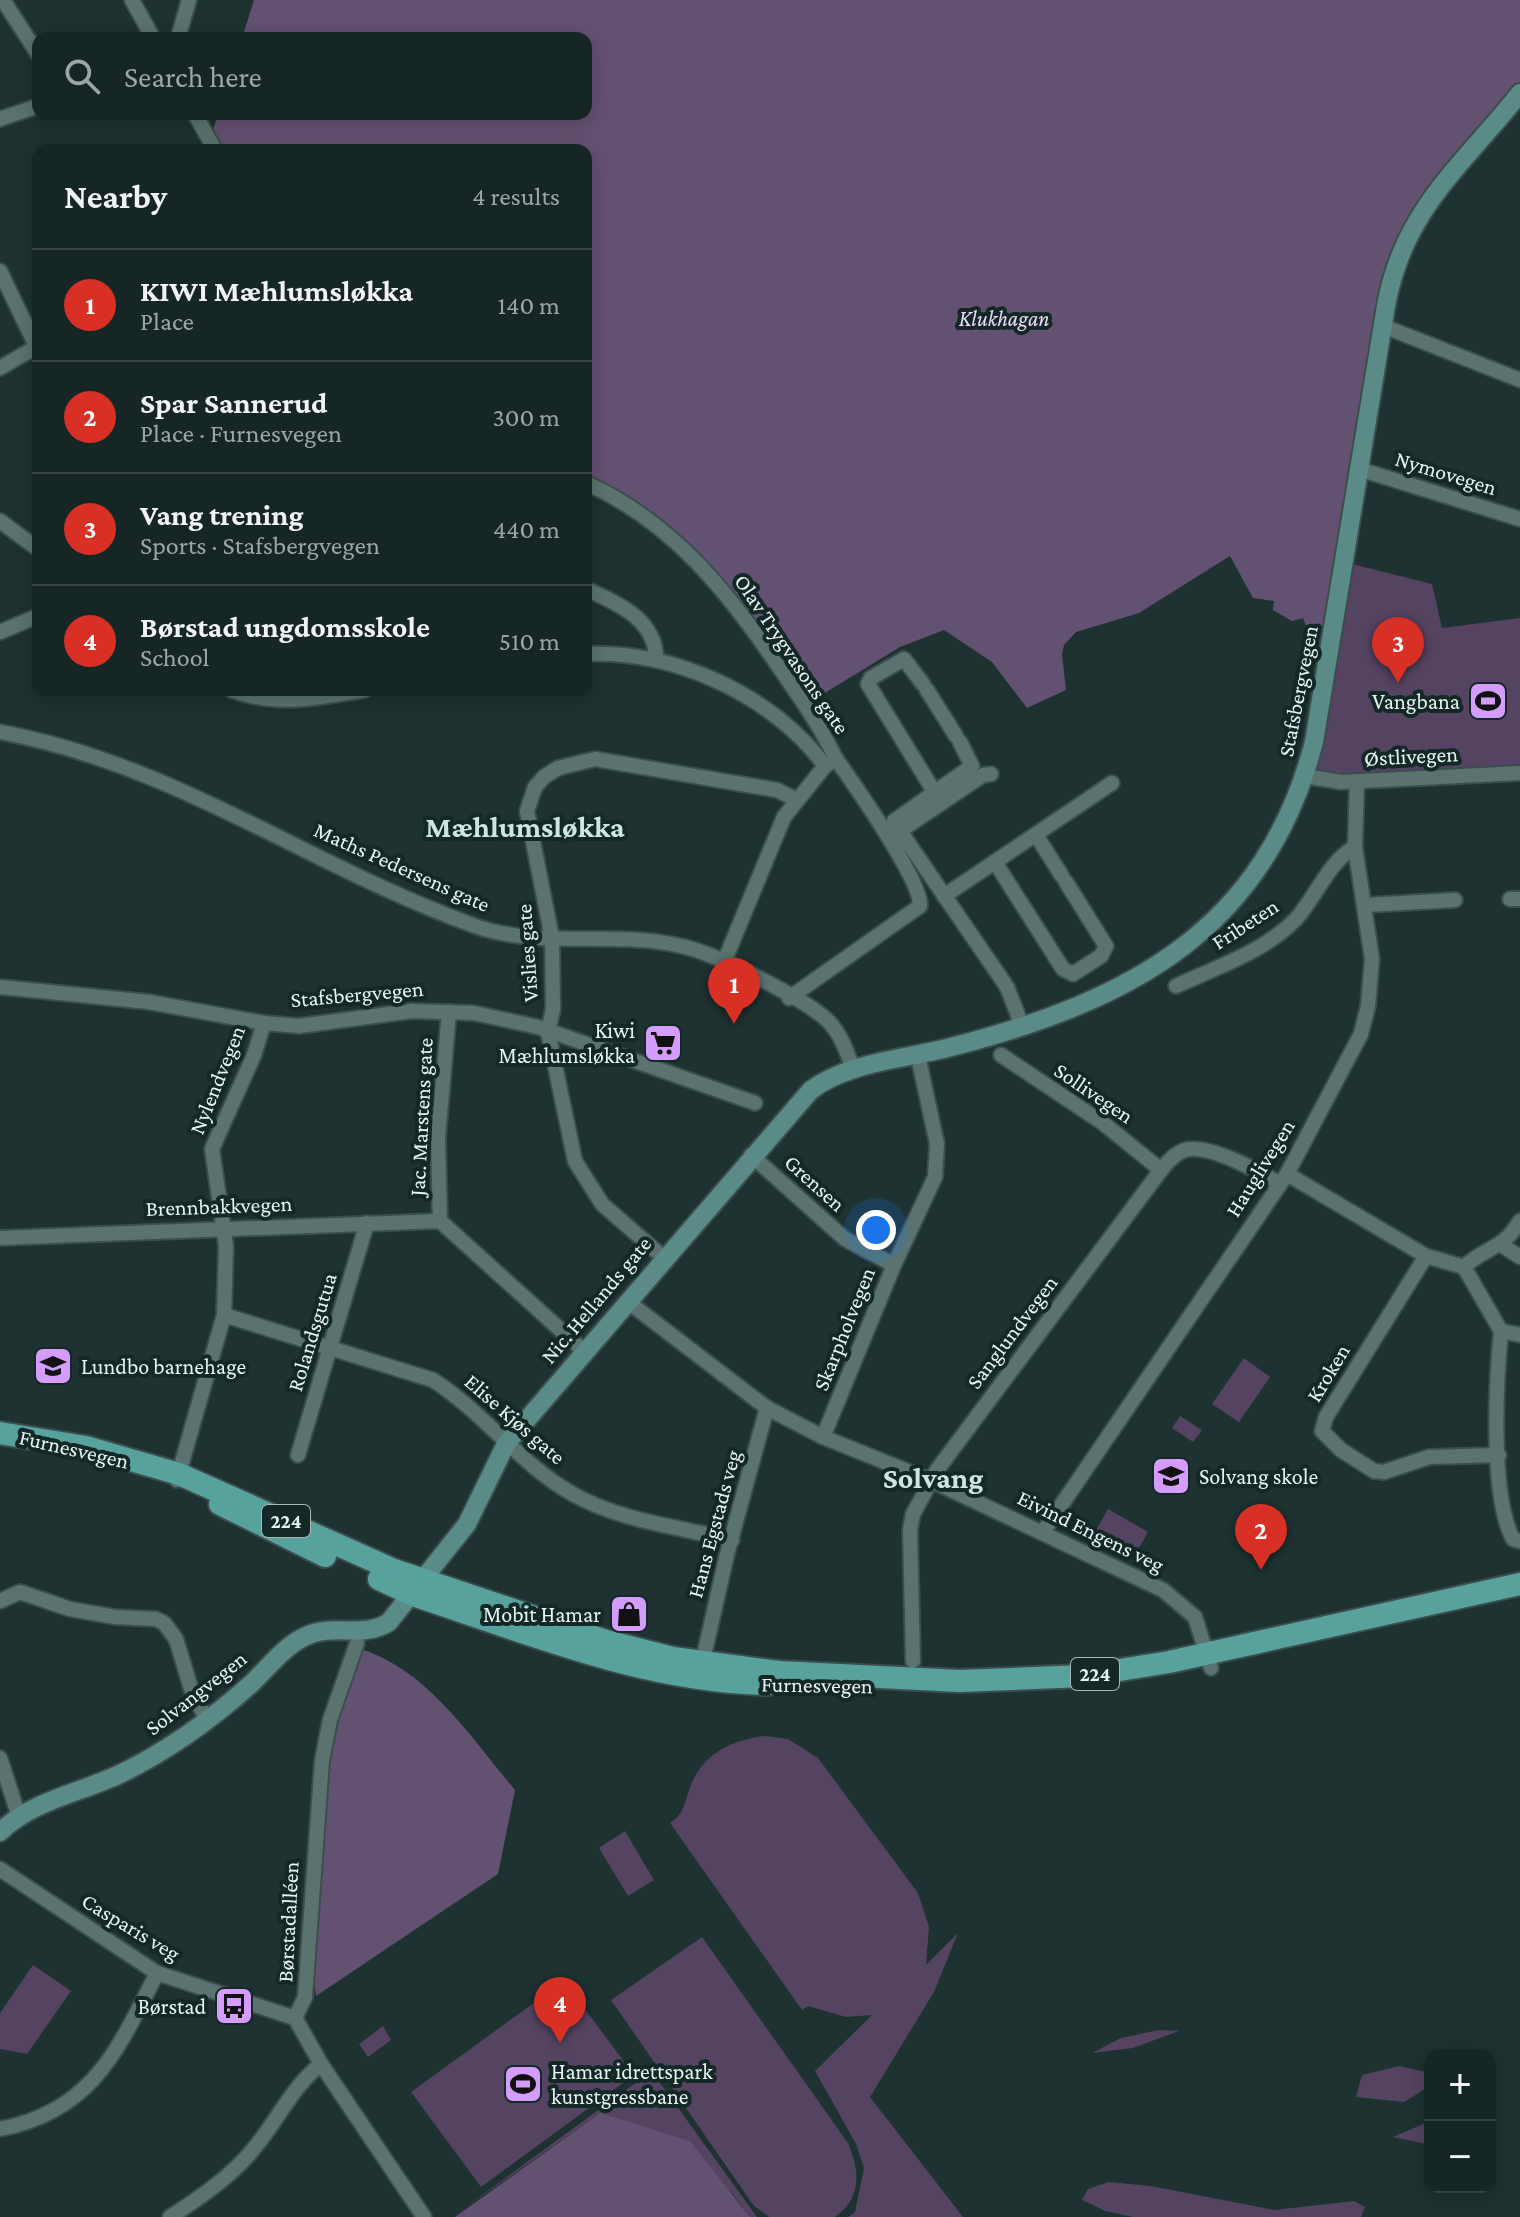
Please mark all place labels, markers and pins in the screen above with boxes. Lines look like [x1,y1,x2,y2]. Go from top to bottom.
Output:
pin: 3 [1372,617,1424,683]
sports icon: Vangbana [1467,680,1509,722]
place label: Vangbana [1372,689,1460,714]
pin: 1 [708,958,760,1024]
place label: Kiwi Mæhlumsløkka [498,1018,635,1068]
supermarket icon: Kiwi Mæhlumsløkka [642,1022,684,1064]
school or university icon: Lundbo barnehage [32,1345,74,1387]
place label: Lundbo barnehage [81,1354,246,1379]
school or university icon: Solvang skole [1150,1455,1192,1497]
place label: Solvang skole [1199,1464,1318,1489]
pin: 2 [1235,1504,1287,1570]
shop icon: Mobit Hamar [608,1593,650,1635]
place label: Mobit Hamar [483,1602,601,1627]
pin: 4 [534,1977,586,2043]
bus stop icon: Børstad [213,1985,255,2027]
place label: Børstad [138,1994,206,2019]
place label: Hamar idrettspark kunstgressbane [551,2059,713,2109]
sports icon: Hamar idrettspark kunstgressbane [502,2063,544,2105]

